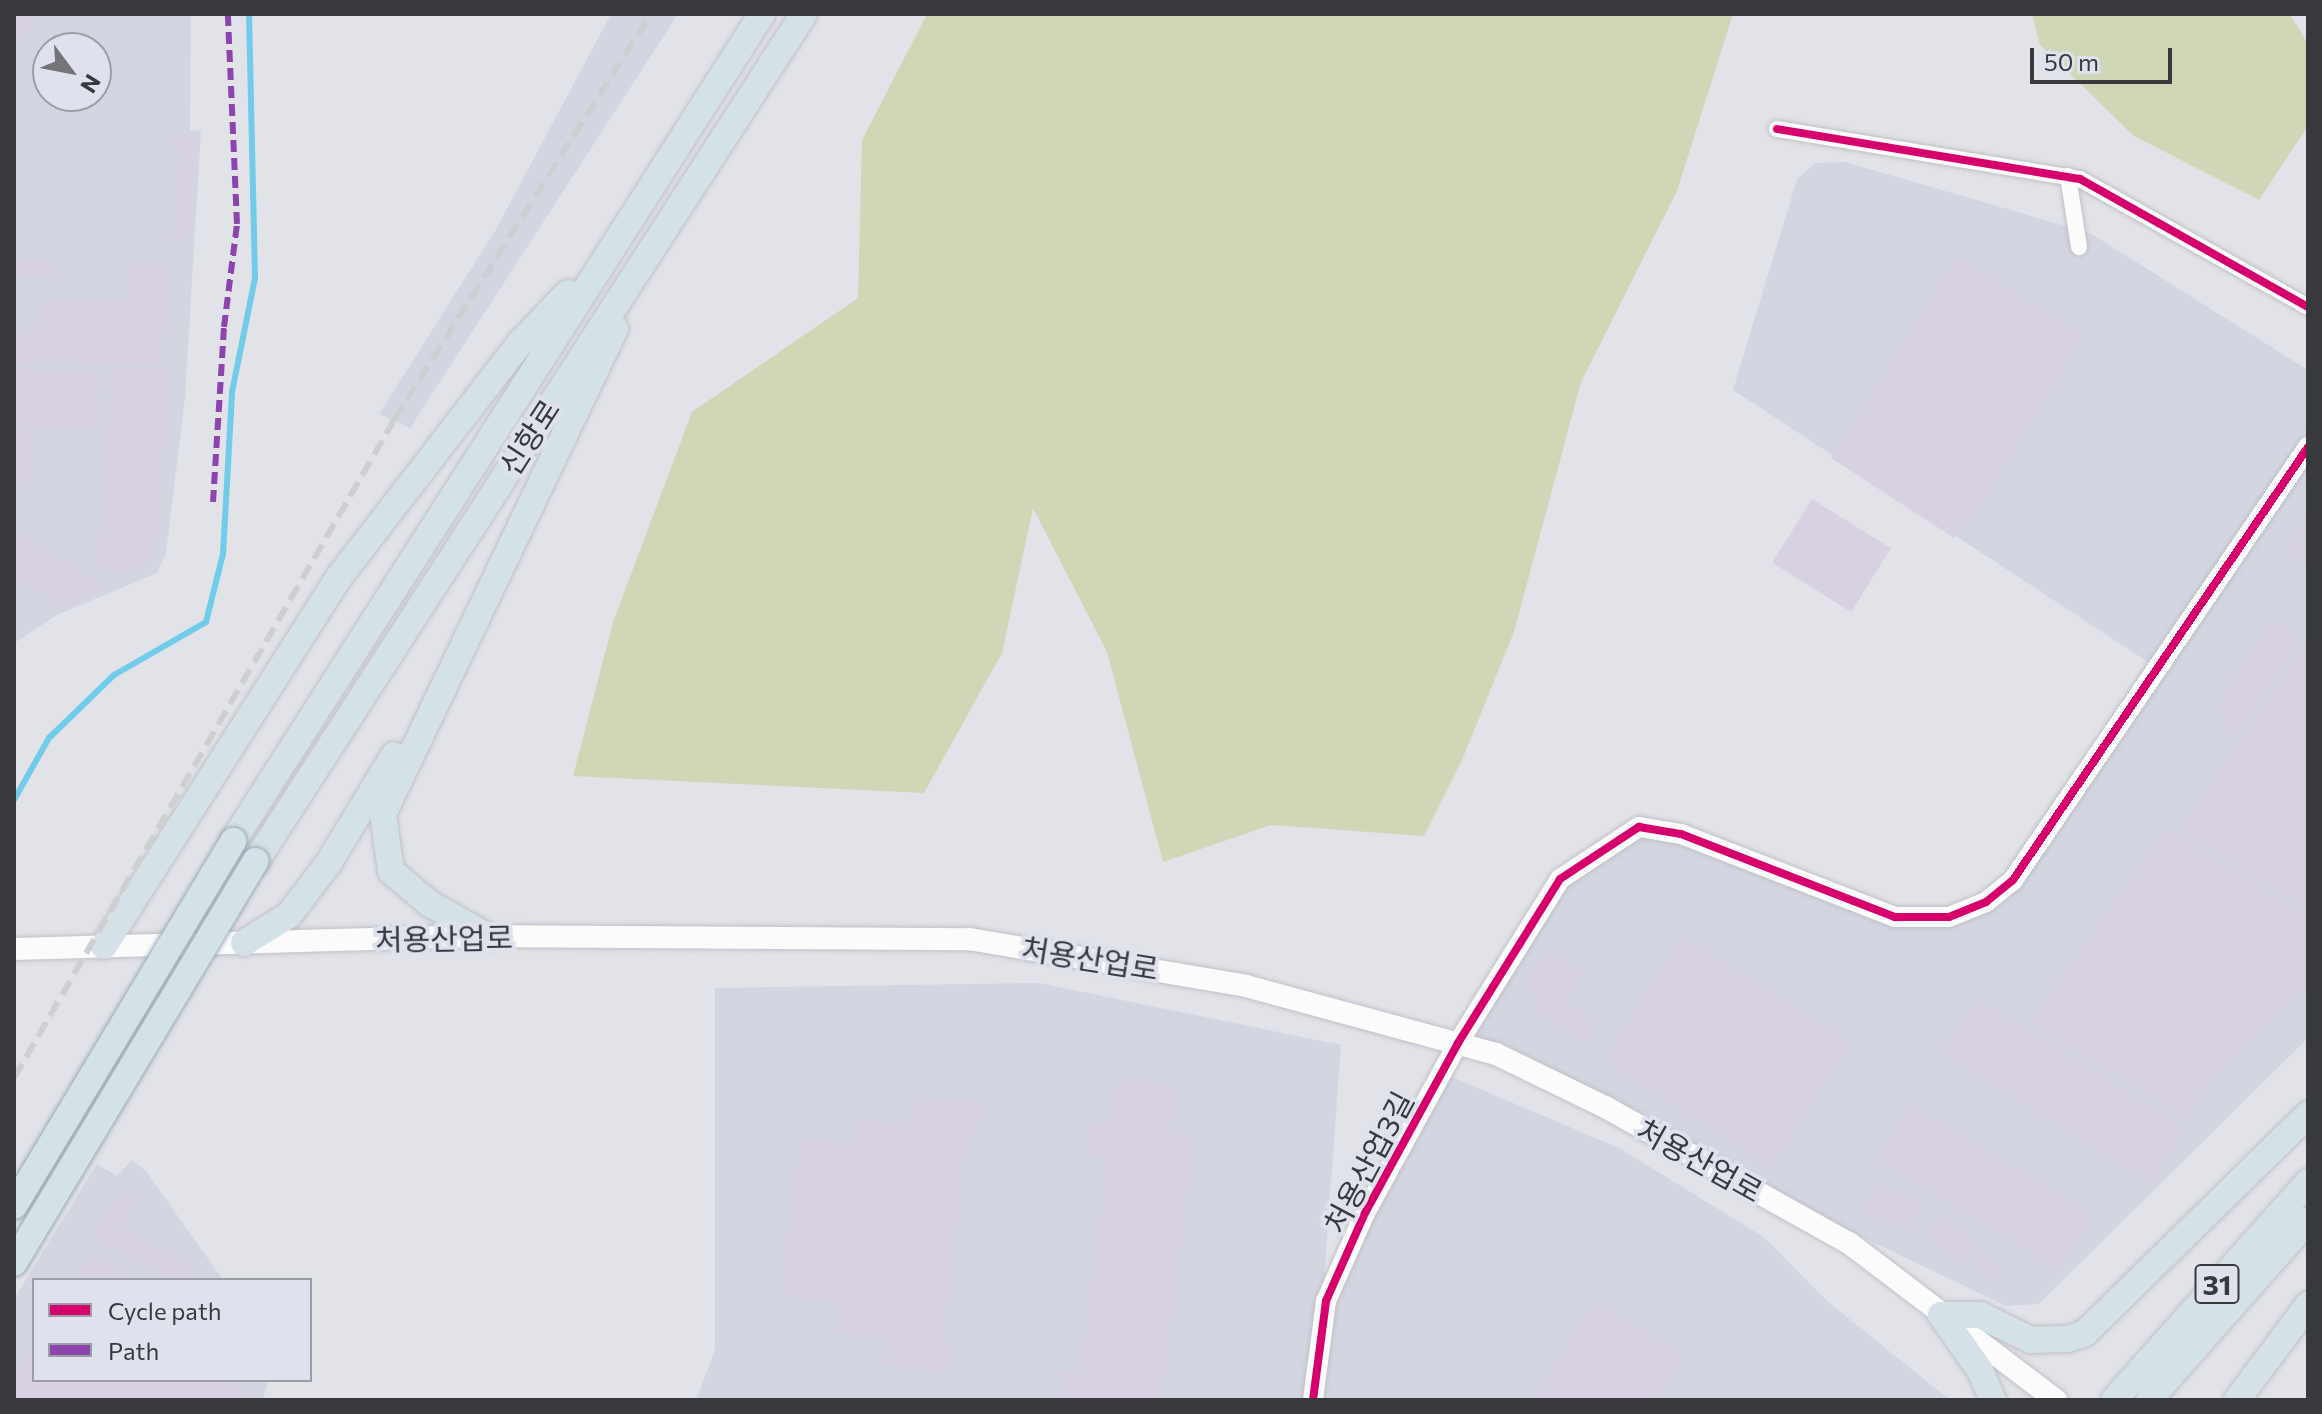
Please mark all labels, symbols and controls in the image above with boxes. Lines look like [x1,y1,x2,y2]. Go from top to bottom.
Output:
north arrow [32,32,112,112]
scale bar [2034,32,2176,82]
text: 50 m [2044,47,2099,76]
text: N [75,70,107,98]
street label: 신항로 [491,392,567,482]
street label: 처용산업로 [375,919,513,957]
street label: 처용산업로 [1019,929,1161,987]
street label: 처용산업3길 [1316,1085,1420,1239]
street label: 처용산업로 [1631,1111,1769,1209]
road number: 31 [2193,1260,2241,1308]
legend [32,1278,312,1382]
text: Cycle path [108,1296,222,1325]
text: Path [108,1336,159,1365]

